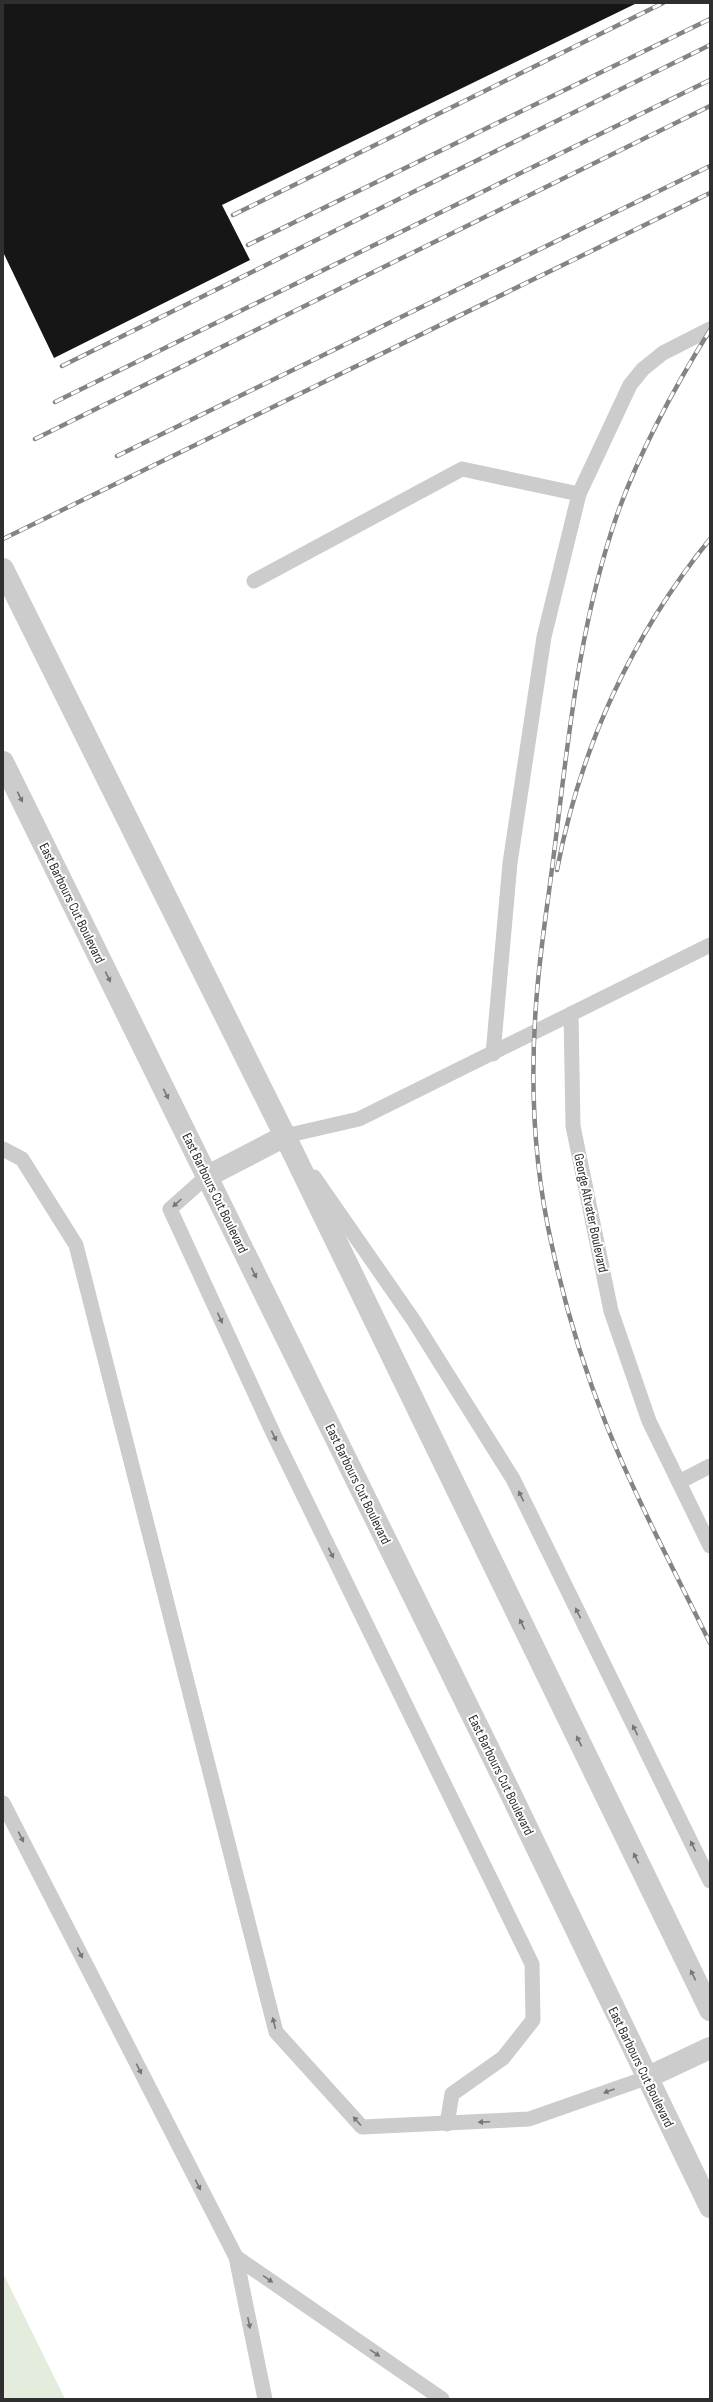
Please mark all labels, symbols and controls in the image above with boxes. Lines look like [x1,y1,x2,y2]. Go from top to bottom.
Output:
one-way arrow [17,792,23,803]
street label: East Barbours Cut Boulevard [35,840,109,966]
one-way arrow [105,971,111,983]
one-way arrow [163,1088,169,1099]
street label: East Barbours Cut Boulevard [178,1130,252,1256]
street label: George Altvater Boulevard [570,1152,612,1274]
one-way arrow [172,1198,183,1207]
one-way arrow [251,1267,257,1279]
one-way arrow [217,1313,223,1324]
street label: East Barbours Cut Boulevard [321,1421,395,1547]
one-way arrow [271,1431,277,1442]
one-way arrow [518,1491,524,1502]
one-way arrow [328,1547,334,1559]
one-way arrow [575,1607,581,1619]
one-way arrow [519,1619,525,1630]
street label: East Barbours Cut Boulevard [464,1712,538,1838]
one-way arrow [632,1724,638,1735]
one-way arrow [576,1735,582,1747]
one-way arrow [18,1832,24,1843]
one-way arrow [690,1841,696,1852]
one-way arrow [633,1852,639,1864]
one-way arrow [77,1947,83,1959]
one-way arrow [690,1969,696,1981]
street label: East Barbours Cut Boulevard [604,2004,678,2130]
one-way arrow [270,2016,276,2029]
one-way arrow [136,2063,142,2075]
one-way arrow [603,2088,615,2094]
one-way arrow [352,2116,361,2127]
one-way arrow [478,2118,490,2125]
one-way arrow [195,2179,202,2190]
one-way arrow [263,2275,273,2283]
one-way arrow [247,2317,253,2329]
one-way arrow [370,2349,380,2357]

